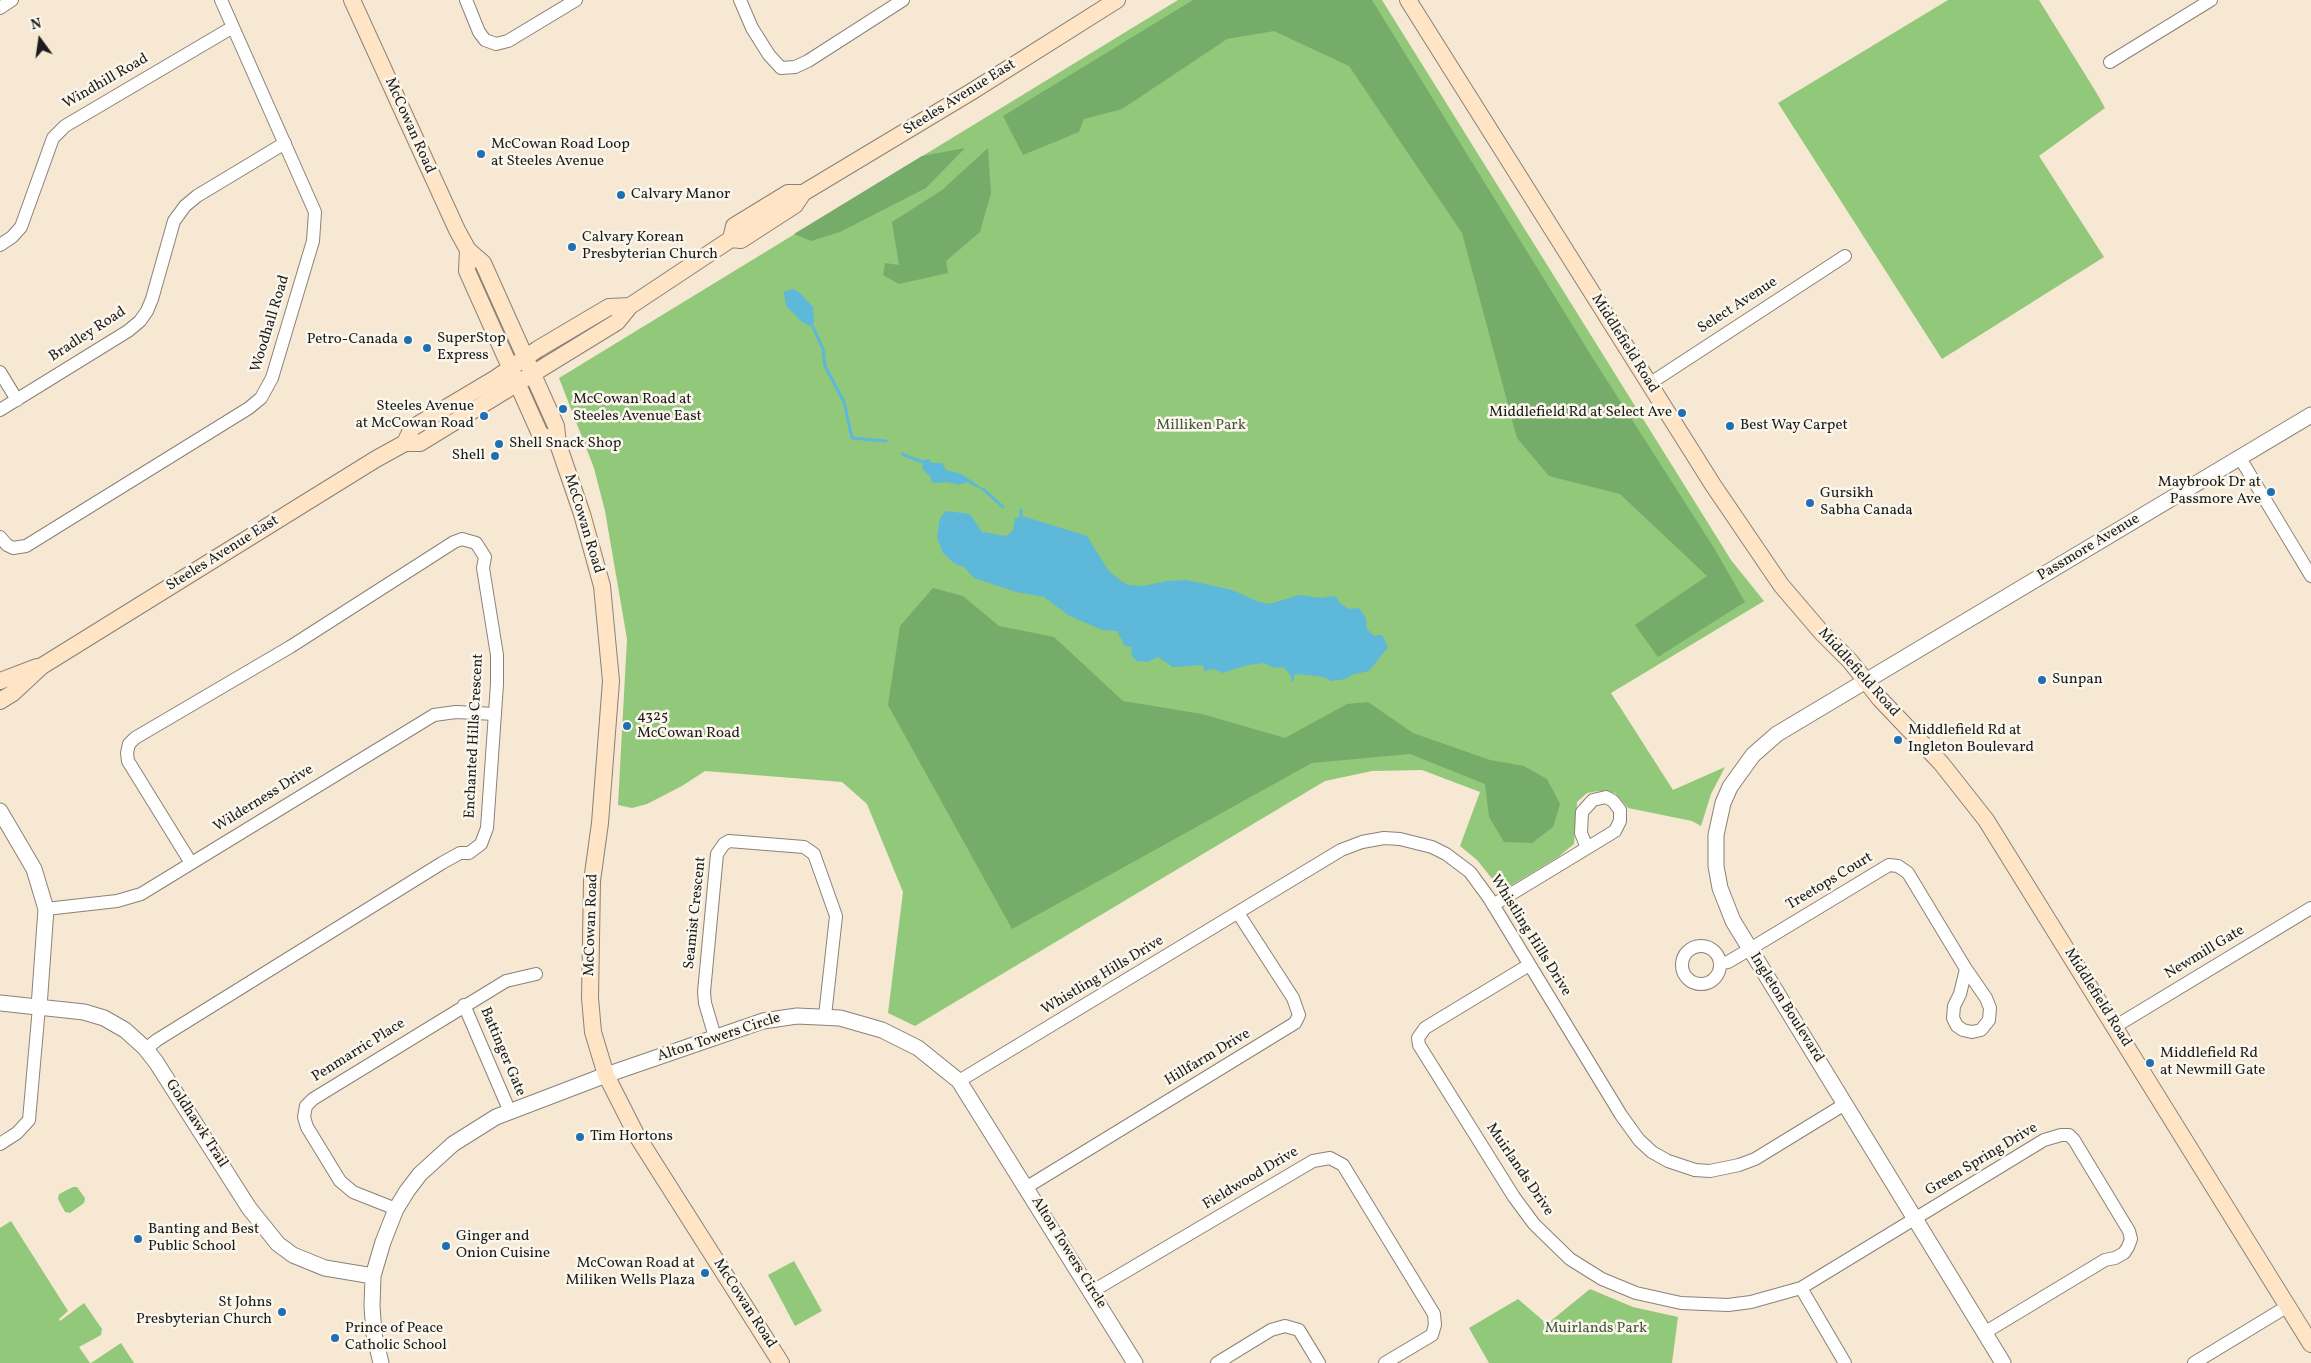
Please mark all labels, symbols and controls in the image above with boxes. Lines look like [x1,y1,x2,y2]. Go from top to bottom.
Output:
north arrow [15,15,65,65]
text: N [29,15,43,35]
street label: Windhill Road [60,50,152,114]
street label: Steeles Avenue East [901,56,1019,140]
street label: McCowan Road [380,75,438,177]
place label: McCowan Road Loop at Steeles Avenue [491,136,630,171]
marker: McCowan Road Loop at Steeles Avenue [475,148,487,160]
place label: Calvary Manor [631,186,730,204]
marker: Calvary Manor [615,189,627,201]
place label: Calvary Korean Presbyterian Church [582,229,718,264]
marker: Calvary Korean Presbyterian Church [566,241,578,253]
street label: Woodhall Road [248,273,294,375]
street label: Select Avenue [1695,274,1781,338]
street label: Middlefield Road [1586,291,1662,397]
street label: Bradley Road [46,303,130,367]
place label: SuperStop Express [437,330,506,365]
place label: Petro-Canada [307,331,398,349]
marker: Petro-Canada [402,334,414,346]
marker: SuperStop Express [421,342,433,354]
place label: McCowan Road at Steeles Avenue East [573,391,702,426]
place label: Steeles Avenue at McCowan Road [356,398,474,433]
marker: McCowan Road at Steeles Avenue East [557,403,569,415]
place label: Middlefield Rd at Select Ave [1489,404,1672,422]
marker: Middlefield Rd at Select Ave [1676,407,1688,419]
marker: Steeles Avenue at McCowan Road [478,410,490,422]
park label: Milliken Park [1156,417,1246,435]
place label: Best Way Carpet [1740,417,1848,435]
marker: Best Way Carpet [1724,420,1736,432]
place label: Shell Snack Shop [509,435,621,453]
marker: Shell Snack Shop [493,438,505,450]
place label: Shell [452,447,485,465]
marker: Shell [489,450,501,462]
street label: McCowan Road [559,472,607,576]
place label: Maybrook Dr at Passmore Ave [2158,474,2261,509]
place label: Gursikh Sabha Canada [1820,485,1913,520]
marker: Maybrook Dr at Passmore Ave [2265,486,2277,498]
marker: Gursikh Sabha Canada [1804,497,1816,509]
street label: Passmore Avenue [2035,510,2143,586]
street label: Steeles Avenue East [164,512,282,596]
street label: Middlefield Road [1813,625,1903,721]
street label: Enchanted Hills Crescent [462,653,488,819]
place label: Sunpan [2052,671,2103,689]
marker: Sunpan [2036,674,2048,686]
place label: 4325 McCowan Road [637,708,740,743]
marker: 4325 McCowan Road [621,720,633,732]
place label: Middlefield Rd at Ingleton Boulevard [1908,722,2034,757]
marker: Middlefield Rd at Ingleton Boulevard [1892,734,1904,746]
street label: Wilderness Drive [211,761,317,837]
street label: Treetops Court [1784,849,1876,915]
street label: Seamist Crescent [681,856,711,970]
street label: Whistling Hills Drive [1485,872,1575,1000]
street label: McCowan Road [581,873,603,977]
street label: Newmill Gate [2162,922,2248,984]
street label: Whistling Hills Drive [1039,932,1167,1020]
street label: Middlefield Road [2059,945,2135,1051]
street label: Ingleton Boulevard [1745,950,1827,1066]
street label: Battinger Gate [475,1005,529,1099]
street label: Alton Towers Circle [655,1010,783,1066]
street label: Penmarric Place [309,1015,409,1087]
street label: Hillfarm Drive [1162,1025,1254,1091]
place label: Middlefield Rd at Newmill Gate [2160,1045,2265,1080]
marker: Middlefield Rd at Newmill Gate [2144,1057,2156,1069]
street label: Goldhawk Trail [161,1077,231,1171]
street label: Green Spring Drive [1923,1119,2041,1201]
street label: Muirlands Drive [1481,1120,1557,1220]
place label: Tim Hortons [590,1128,673,1146]
marker: Tim Hortons [574,1131,586,1143]
street label: Fieldwood Drive [1200,1143,1302,1215]
street label: Alton Towers Circle [1026,1194,1110,1312]
place label: Banting and Best Public School [148,1221,259,1256]
place label: Ginger and Onion Cuisine [456,1228,550,1263]
marker: Banting and Best Public School [132,1233,144,1245]
marker: Ginger and Onion Cuisine [440,1240,452,1252]
place label: McCowan Road at Miliken Wells Plaza [566,1255,695,1290]
street label: McCowan Road [708,1256,780,1352]
marker: McCowan Road at Miliken Wells Plaza [699,1267,711,1279]
place label: St Johns Presbyterian Church [136,1294,272,1329]
marker: St Johns Presbyterian Church [276,1306,288,1318]
place label: Prince of Peace Catholic School [345,1320,447,1355]
park label: Muirlands Park [1545,1320,1647,1338]
marker: Prince of Peace Catholic School [329,1332,341,1344]

